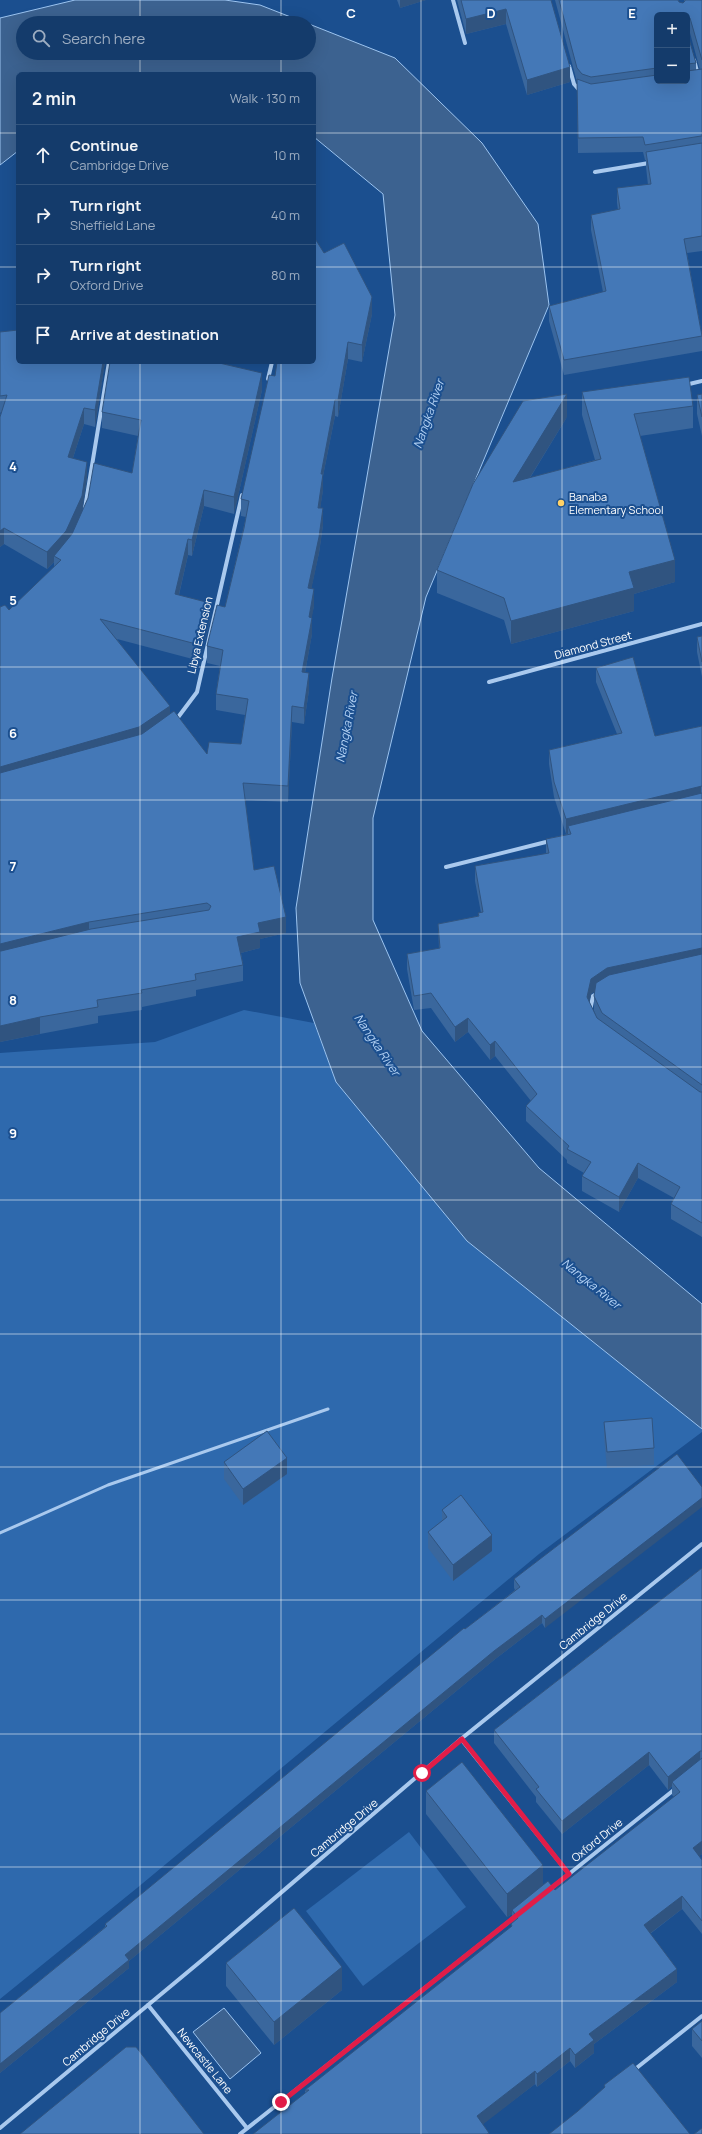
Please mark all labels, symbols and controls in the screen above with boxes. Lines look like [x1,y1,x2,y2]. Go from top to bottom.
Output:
text: C [346,4,356,22]
text: D [486,4,496,22]
text: E [628,4,636,22]
map controls [654,12,690,84]
button: + [654,12,690,48]
search box [16,16,316,60]
icon: search [30,27,52,49]
text: Search here [62,28,145,49]
button: − [654,48,690,84]
text: 2 min [32,87,76,110]
text: Walk · 130 m [230,89,300,107]
text: Continue [70,135,138,156]
icon: ahead [32,144,54,166]
text: 10 m [273,146,300,164]
text: Cambridge Drive [70,156,169,174]
text: Turn right [70,195,141,216]
icon: right [32,204,54,226]
text: 40 m [271,206,300,224]
text: Sheffield Lane [70,216,155,234]
text: Turn right [70,255,141,276]
icon: right [32,264,54,286]
text: 80 m [271,266,300,284]
text: Oxford Drive [70,276,143,294]
icon: arrive [32,324,54,346]
text: Arrive at destination [70,324,219,345]
water label: Nangka River [409,376,449,451]
text: 4 [9,457,17,475]
place label: Banaba Elementary School [569,489,664,517]
marker: Banaba Elementary School [556,498,566,508]
text: 5 [9,591,17,609]
street label: Libya Extension [183,595,216,675]
street label: Diamond Street [553,627,633,662]
water label: Nangka River [331,688,362,764]
text: 6 [9,724,17,742]
text: 7 [10,857,17,875]
text: 8 [9,991,17,1009]
water label: Nangka River [350,1010,405,1081]
text: 9 [9,1124,17,1142]
water label: Nangka River [558,1254,626,1314]
street label: Cambridge Drive [555,1588,630,1653]
route start [413,1764,431,1782]
street label: Cambridge Drive [307,1795,381,1860]
street label: Oxford Drive [568,1814,626,1865]
street label: Cambridge Drive [59,2004,133,2069]
street label: Newcastle Lane [174,2025,237,2097]
route end [272,2093,290,2111]

